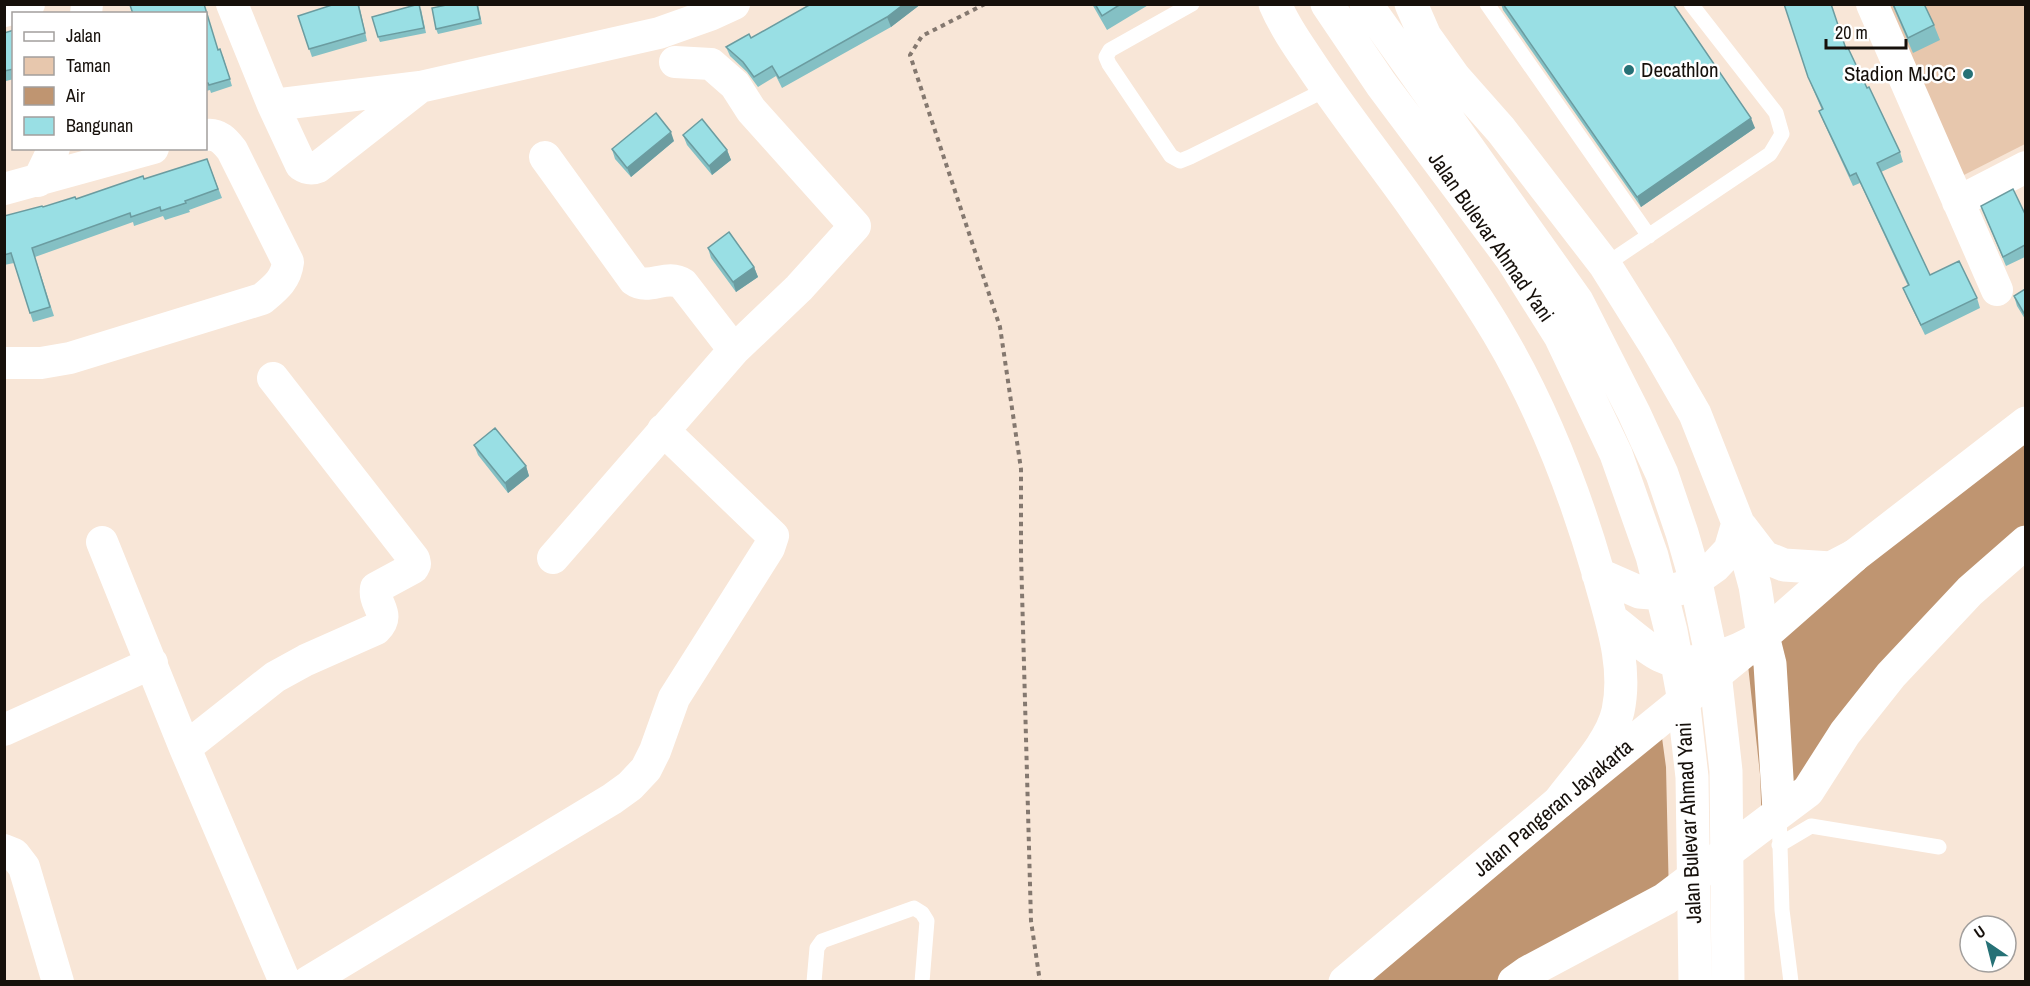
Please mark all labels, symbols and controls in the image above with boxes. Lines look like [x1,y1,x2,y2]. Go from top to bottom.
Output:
legend [12,12,207,150]
scale bar [1826,12,1906,50]
text: 20 m [1835,20,1868,45]
text: Jalan [66,23,101,48]
text: Taman [66,53,111,78]
place label: Decathlon [1641,55,1719,84]
place label: Stadion MJCC [1844,59,1956,88]
marker: Decathlon [1622,63,1636,77]
marker: Stadion MJCC [1961,67,1975,81]
text: Air [65,83,85,108]
text: Bangunan [66,113,133,138]
street label: Jalan Bulevar Ahmad Yani [1422,146,1561,328]
street label: Jalan Bulevar Ahmad Yani [1669,722,1708,924]
street label: Jalan Pangeran Jayakarta [1467,732,1639,883]
north arrow [1958,914,2018,974]
text: U [1969,920,1990,943]

